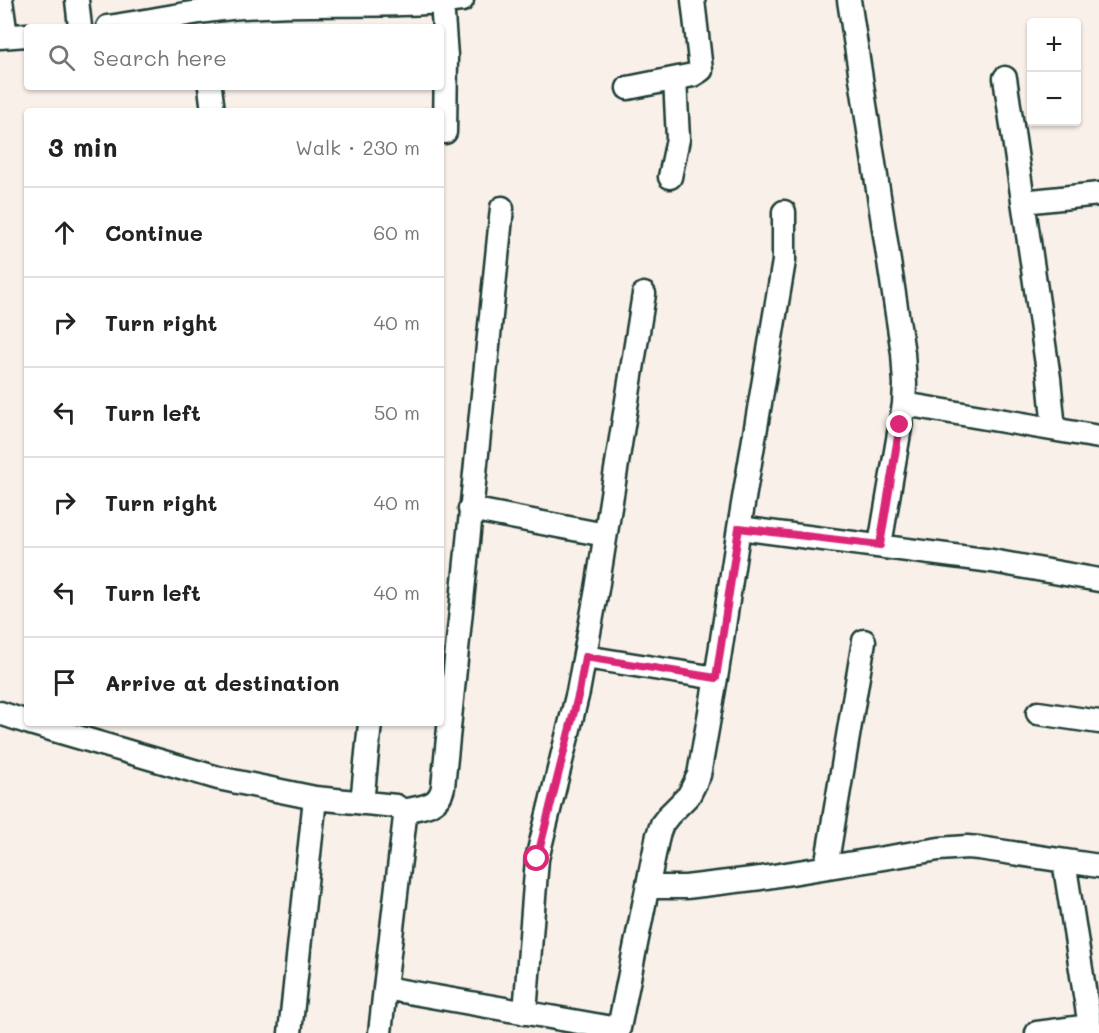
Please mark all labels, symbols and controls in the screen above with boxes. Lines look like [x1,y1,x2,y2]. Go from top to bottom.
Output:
map controls [1027,18,1081,126]
button: + [1027,18,1081,72]
search box [24,24,444,90]
icon: search [45,41,78,74]
text: Search here [93,43,227,72]
button: − [1027,72,1081,126]
text: 3 min [48,130,117,164]
text: Walk · 230 m [295,134,420,160]
icon: ahead [48,216,81,249]
text: Continue [105,218,203,247]
text: 60 m [373,219,420,245]
icon: right [48,306,81,339]
text: Turn right [105,308,217,337]
text: 40 m [374,309,420,335]
icon: left [48,396,81,429]
text: Turn left [105,398,201,427]
text: 50 m [374,399,420,425]
route end [886,411,912,437]
icon: right [48,486,81,519]
text: Turn right [105,488,217,517]
text: 40 m [374,489,420,515]
icon: left [48,576,81,609]
text: Turn left [105,578,201,607]
text: 40 m [374,579,420,605]
icon: arrive [48,666,81,699]
text: Arrive at destination [105,668,340,697]
route start [523,845,549,871]

